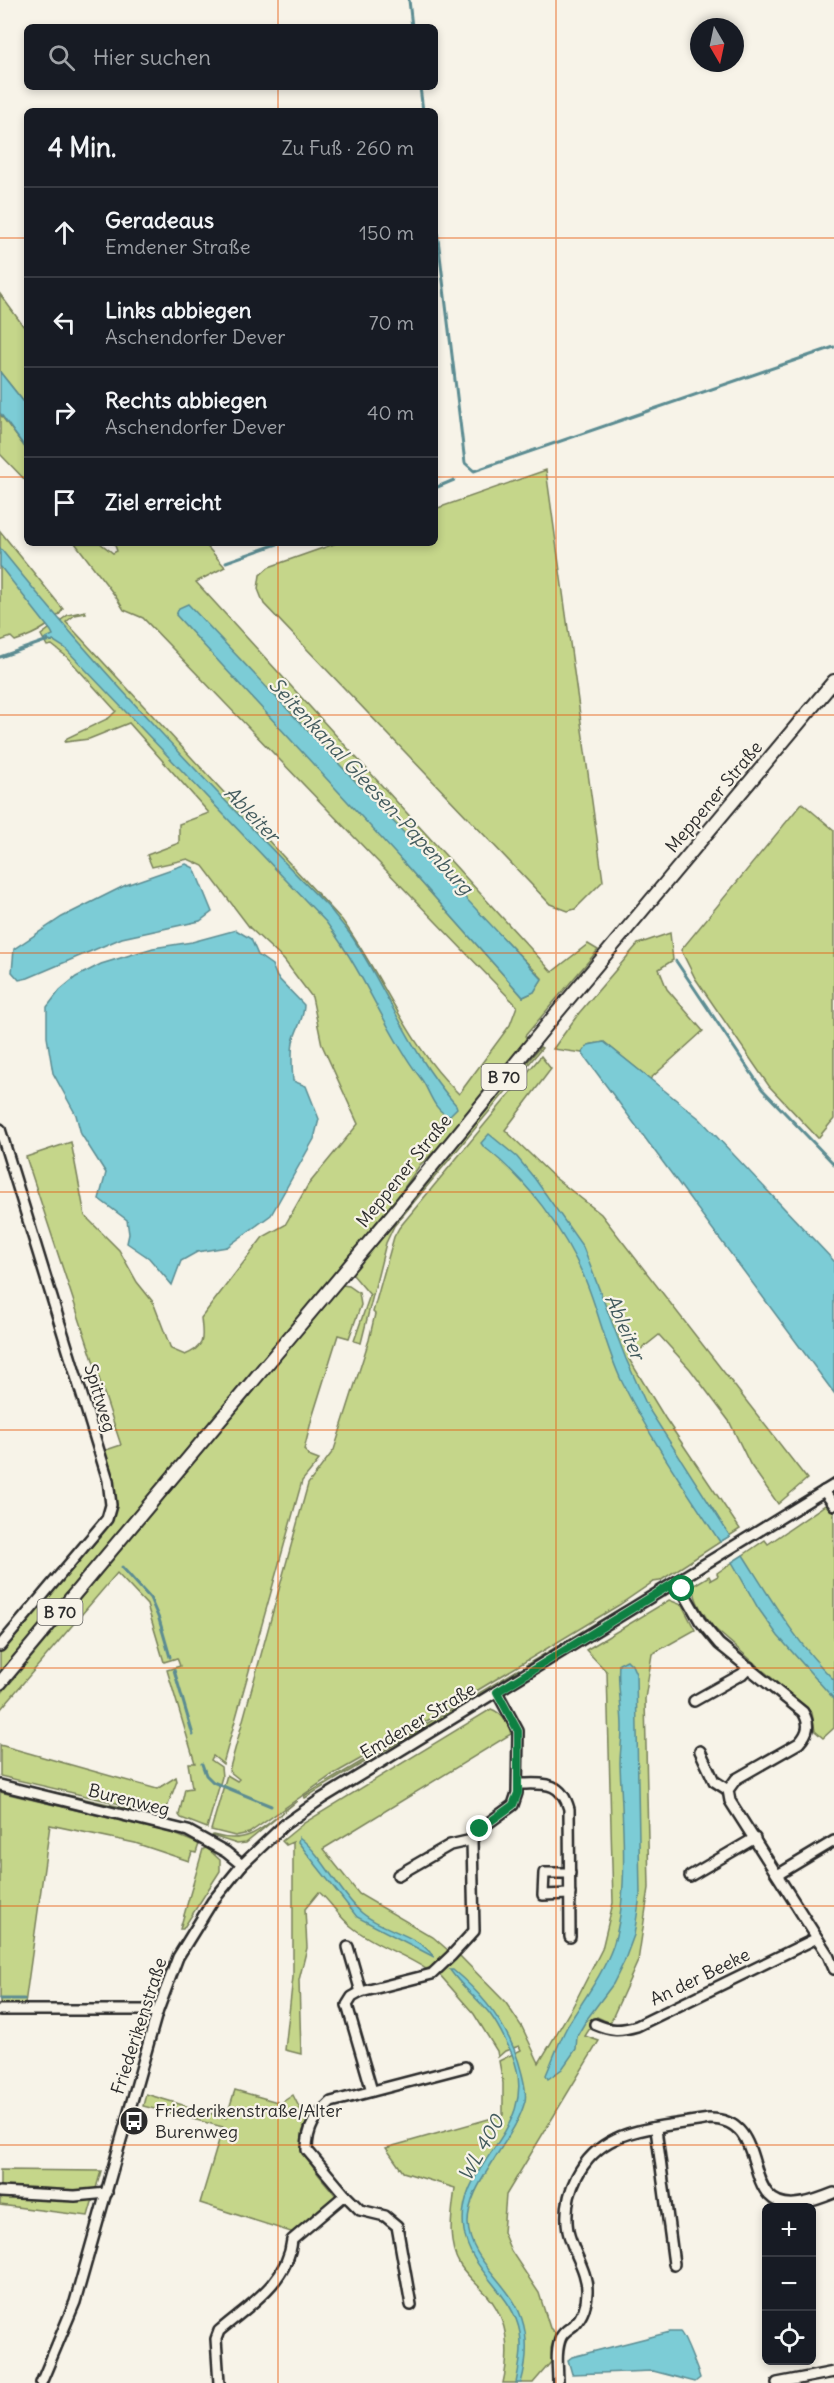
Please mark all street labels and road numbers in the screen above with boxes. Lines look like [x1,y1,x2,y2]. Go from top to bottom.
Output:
street label: Meppener Straße [660,736,767,857]
road number: B 70 [482,1064,526,1090]
street label: Meppener Straße [351,1109,456,1232]
street label: Spittweg [79,1361,122,1435]
road number: B 70 [38,1599,82,1625]
street label: Emdener Straße [356,1677,480,1764]
street label: Burenweg [86,1778,172,1821]
street label: An der Beeke [646,1943,753,2011]
street label: Friederikenstraße [106,1955,171,2097]

